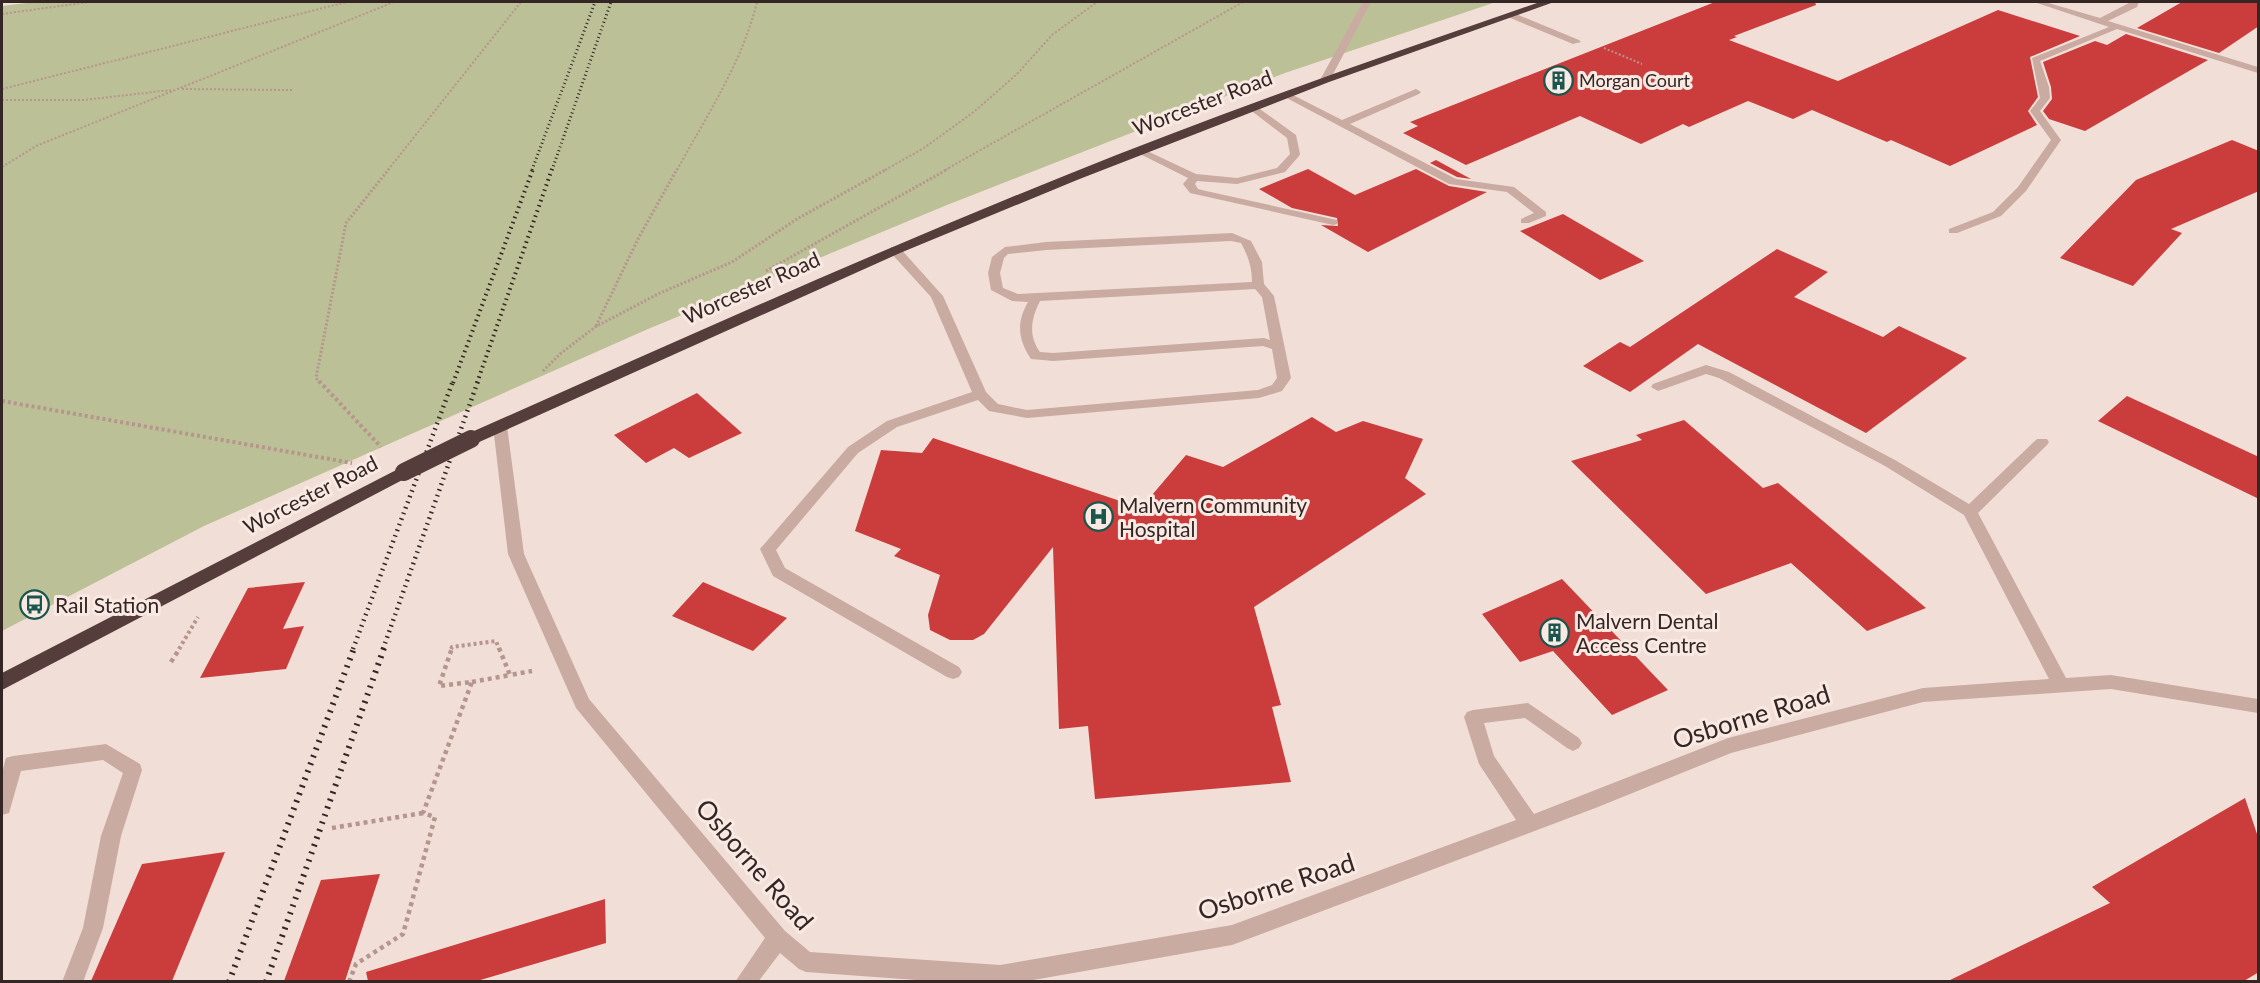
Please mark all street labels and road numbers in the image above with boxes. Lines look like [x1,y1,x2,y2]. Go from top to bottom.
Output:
street label: Worcester Road [1129,64,1275,140]
street label: Worcester Road [679,246,823,328]
street label: Worcester Road [239,449,381,539]
street label: Osborne Road [1668,677,1834,755]
street label: Osborne Road [689,792,821,936]
street label: Osborne Road [1193,846,1359,926]

